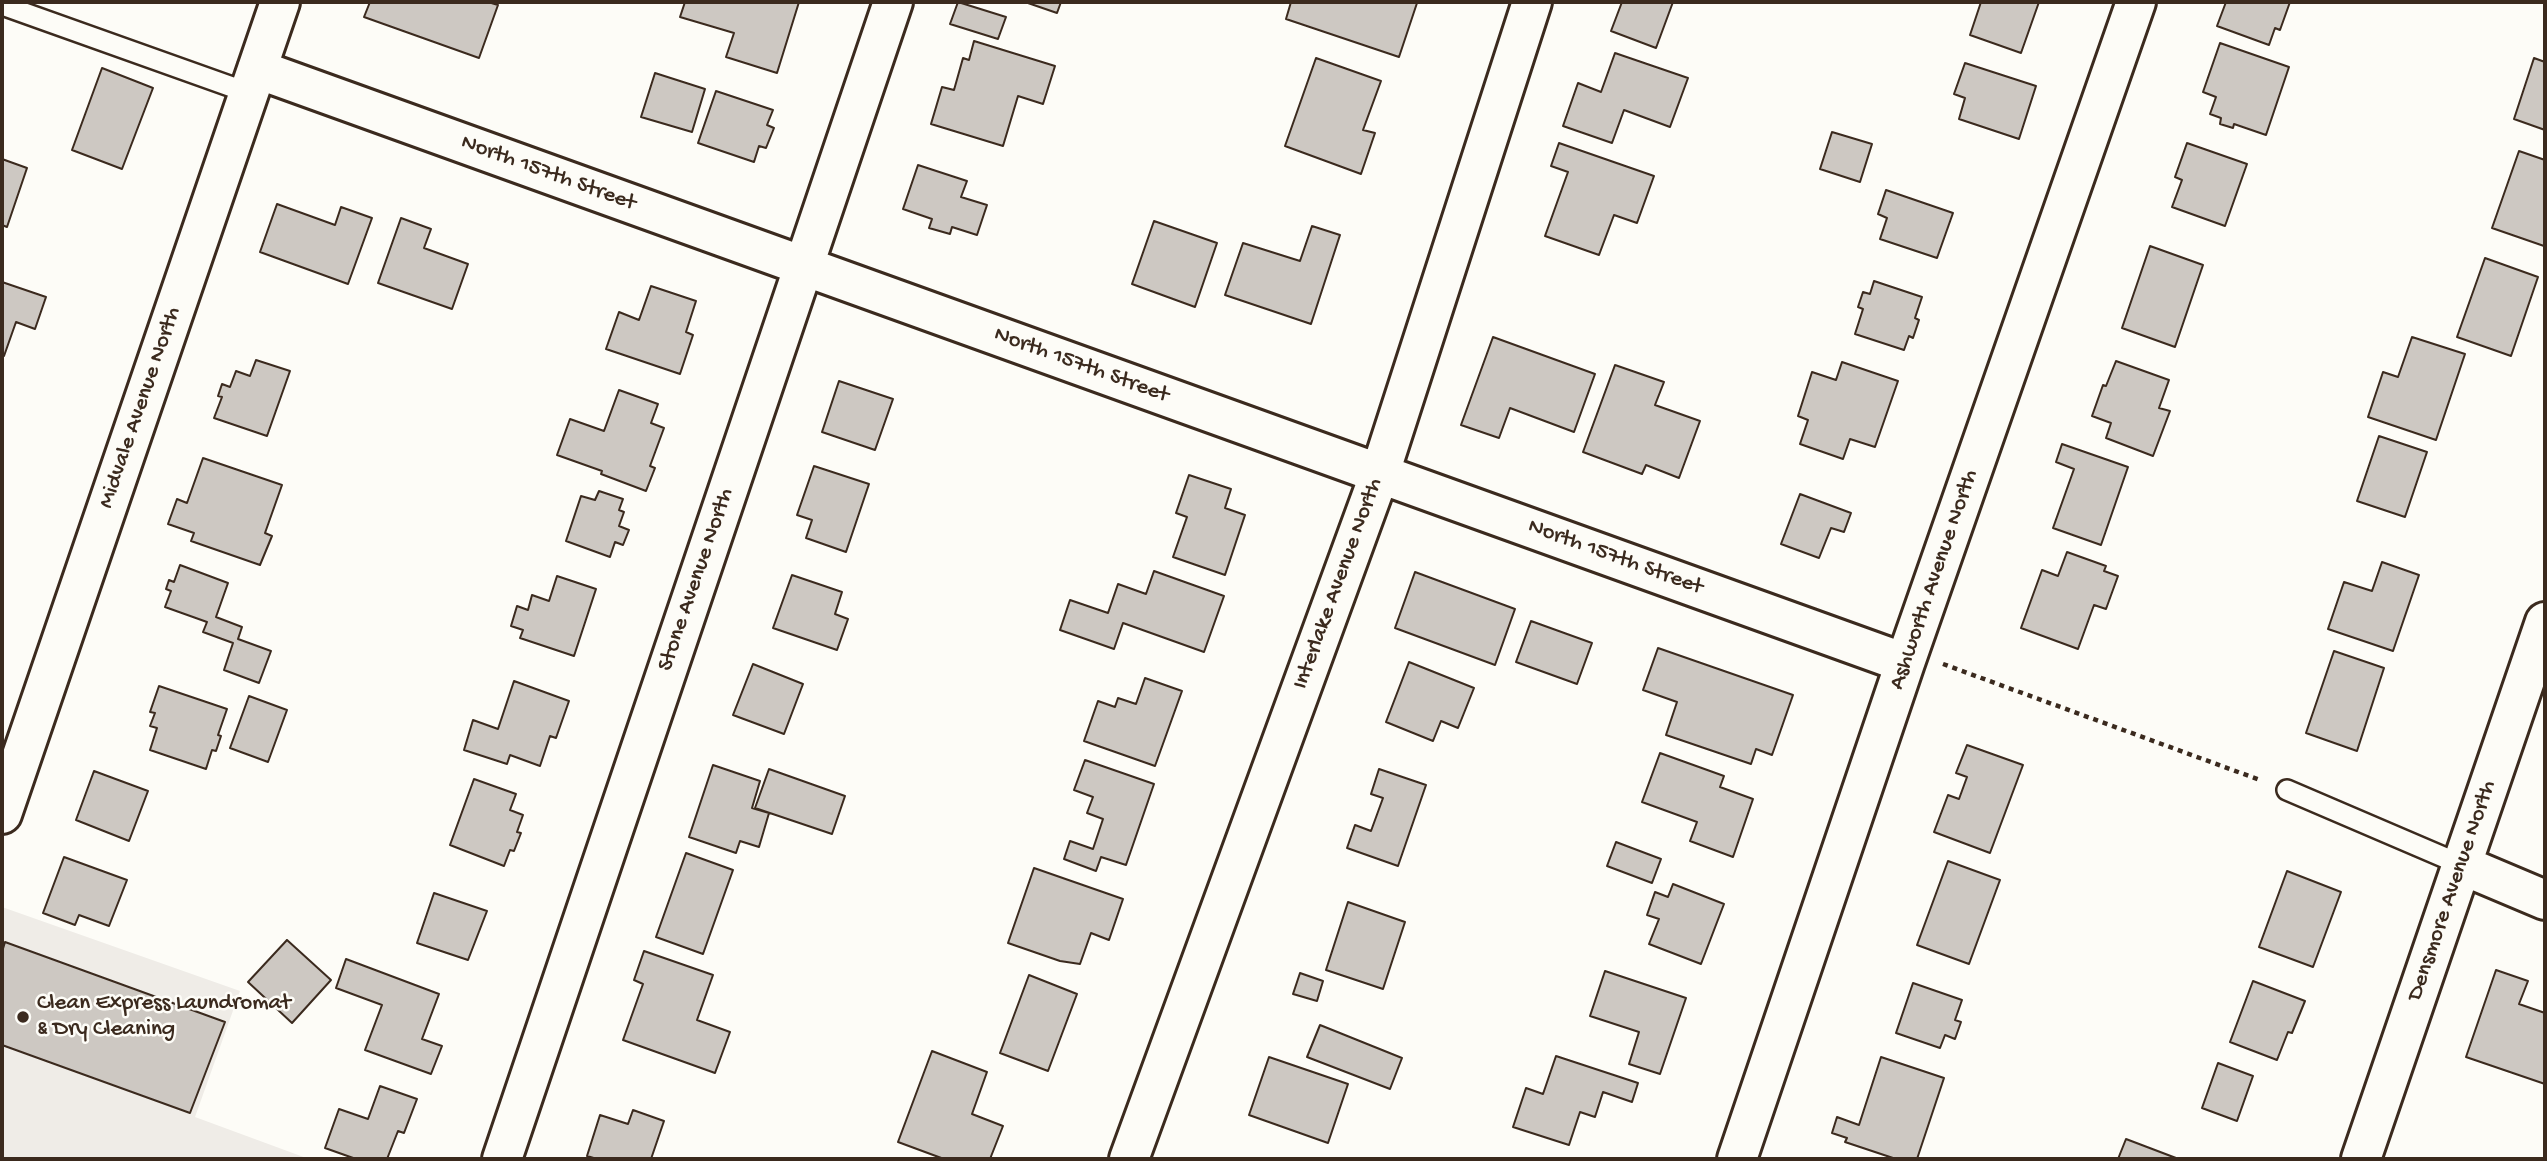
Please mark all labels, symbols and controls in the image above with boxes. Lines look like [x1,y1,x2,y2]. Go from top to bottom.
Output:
street label: North 157th Street [457,130,639,218]
street label: Midvale Avenue North [94,304,188,512]
street label: North 157th Street [990,322,1172,410]
street label: Ashworth Avenue North [1884,466,1986,694]
street label: Interlake Avenue North [1288,475,1390,693]
street label: Stone Avenue North [653,485,741,675]
street label: North 157th Street [1524,514,1706,602]
street label: Densmore Avenue North [2402,777,2504,1005]
place label: Clean Express Laundromat & Dry Cleaning [37,990,291,1044]
marker: Clean Express Laundromat & Dry Cleaning [15,1009,31,1025]

